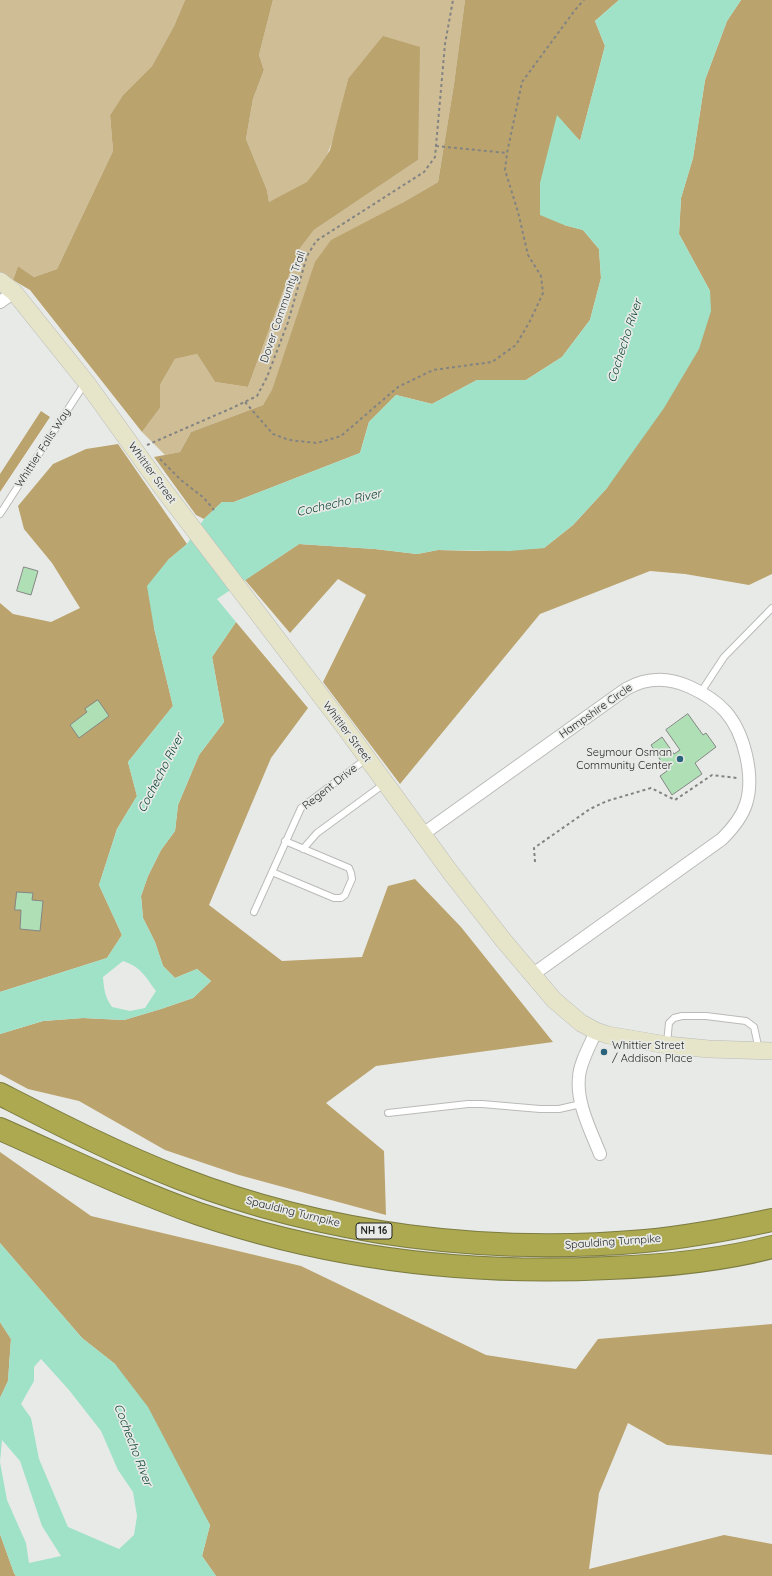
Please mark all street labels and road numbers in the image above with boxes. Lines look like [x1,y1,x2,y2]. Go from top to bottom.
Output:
street label: Dover Community Trail [258,249,308,365]
street label: Whittier Falls Way [12,406,74,490]
street label: Whittier Street [125,440,179,506]
street label: Hampshire Circle [557,681,635,741]
street label: Whittier Street [320,699,374,765]
street label: Regent Drive [300,762,360,812]
street label: Spaulding Turnpike [245,1194,341,1230]
road number: NH 16 [356,1223,392,1239]
street label: Spaulding Turnpike [564,1232,662,1252]

